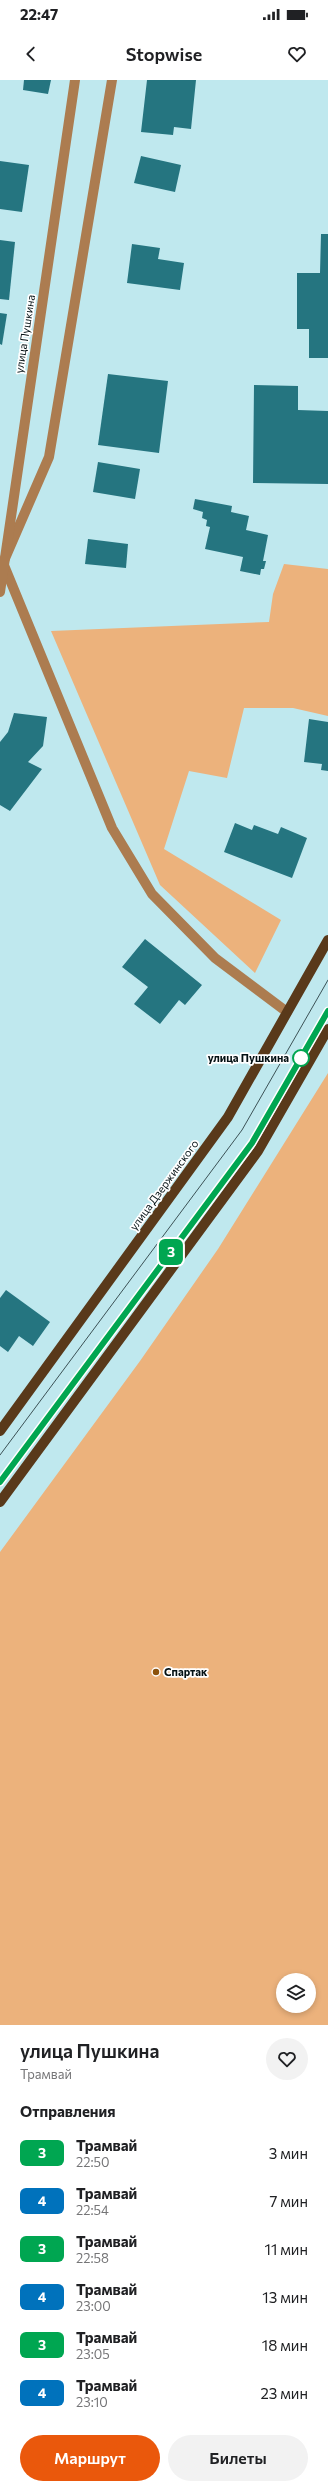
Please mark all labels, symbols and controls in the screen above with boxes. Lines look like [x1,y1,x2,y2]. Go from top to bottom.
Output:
text: 22:47 [20,5,58,23]
icon: back [20,43,42,65]
text: Stopwise [126,43,202,65]
icon: heart [286,43,308,65]
street label: улица Пушкина [12,294,37,374]
marker: улица Пушкина [292,1049,310,1067]
place label: улица Пушкина [208,1051,289,1064]
street label: улица Дзержинского [126,1137,201,1232]
line badge: 3 [158,1239,184,1265]
text: 3 [167,1243,175,1260]
place label: Спартак [164,1665,208,1678]
marker: Спартак [151,1667,161,1677]
map controls [276,1973,316,2013]
button: layers [276,1973,316,2013]
button: heart [266,2038,308,2080]
text: улица Пушкина [20,2039,159,2062]
text: Трамвай [20,2066,72,2082]
text: Отправления [20,2102,116,2120]
text: Трамвай [76,2136,137,2154]
text: 3 [38,2144,46,2161]
text: 3 мин [269,2144,308,2162]
text: 22:50 [76,2154,109,2170]
text: Трамвай [76,2184,137,2202]
text: 4 [38,2192,46,2209]
text: 7 мин [269,2192,308,2210]
text: 22:54 [76,2202,109,2218]
text: Трамвай [76,2232,137,2250]
text: 3 [38,2240,46,2257]
text: 11 мин [264,2240,308,2258]
text: 22:58 [76,2250,109,2266]
text: Трамвай [76,2280,137,2298]
text: 4 [38,2288,46,2305]
text: 13 мин [262,2288,308,2306]
text: 23:00 [76,2298,111,2314]
text: Трамвай [76,2328,137,2346]
text: 3 [38,2336,46,2353]
text: 18 мин [262,2336,308,2354]
text: 23:05 [76,2346,110,2362]
text: Трамвай [76,2376,137,2394]
text: 4 [38,2384,46,2401]
text: 23 мин [260,2384,308,2402]
text: 23:10 [76,2394,108,2410]
button: Маршрут [20,2435,160,2481]
button: Билеты [168,2435,308,2481]

